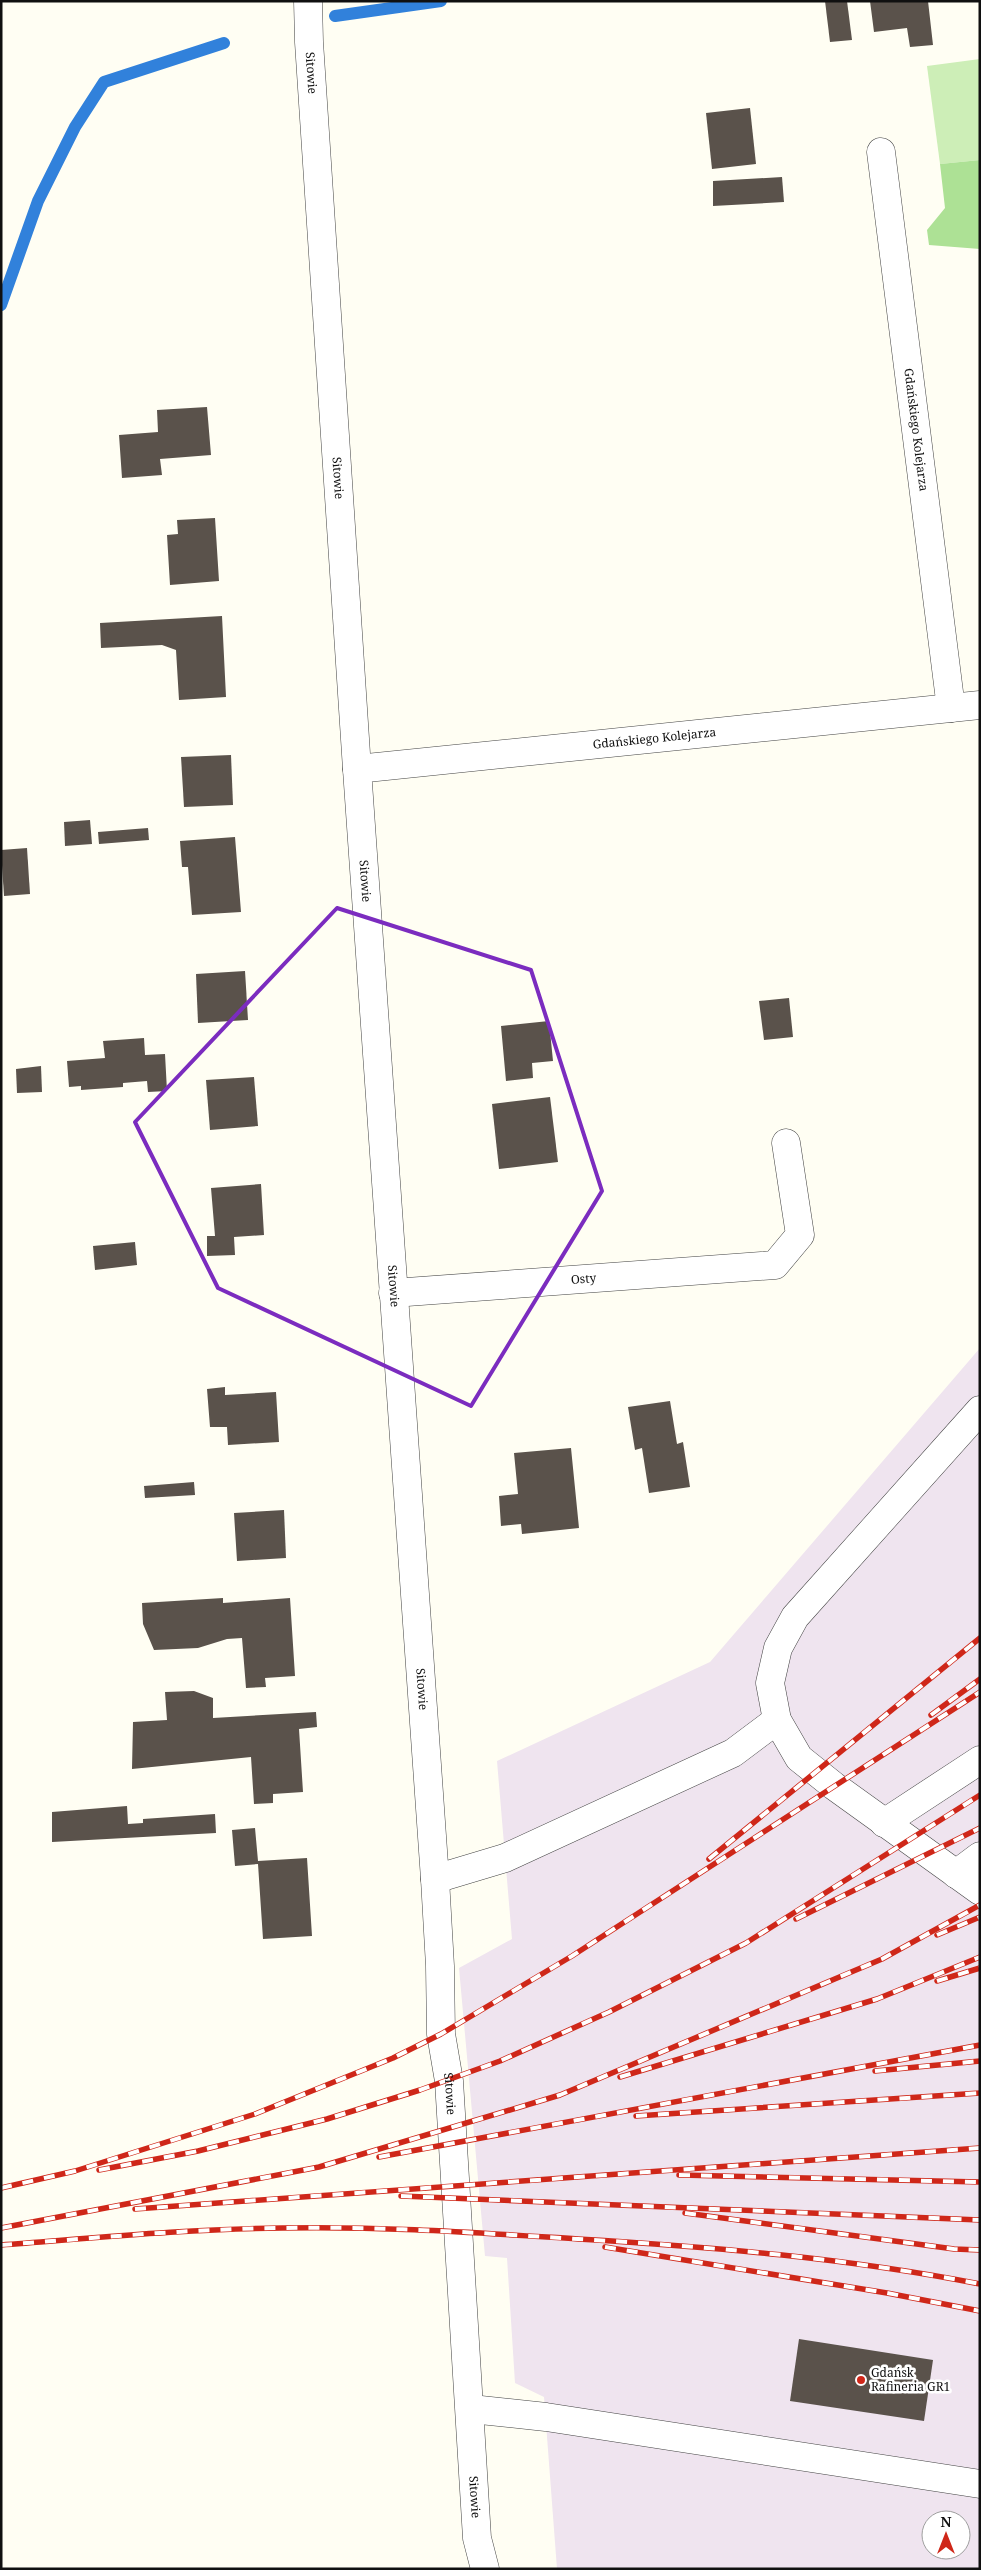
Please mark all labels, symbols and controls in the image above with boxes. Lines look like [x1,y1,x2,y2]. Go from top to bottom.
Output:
street label: Sitowie [302,51,321,94]
street label: Gdańskiego Kolejarza [900,367,933,493]
street label: Sitowie [328,456,348,500]
street label: Gdańskiego Kolejarza [592,723,717,753]
street label: Sitowie [355,859,375,903]
street label: Sitowie [384,1264,404,1308]
street label: Osty [570,1269,597,1288]
street label: Sitowie [412,1667,432,1711]
street label: Sitowie [440,2071,460,2115]
place label: Gdańsk Rafineria GR1 [871,2364,950,2395]
marker: Gdańsk Rafineria GR1 [855,2374,867,2386]
street label: Sitowie [465,2475,485,2519]
north arrow [921,2510,971,2560]
text: N [940,2512,952,2531]

